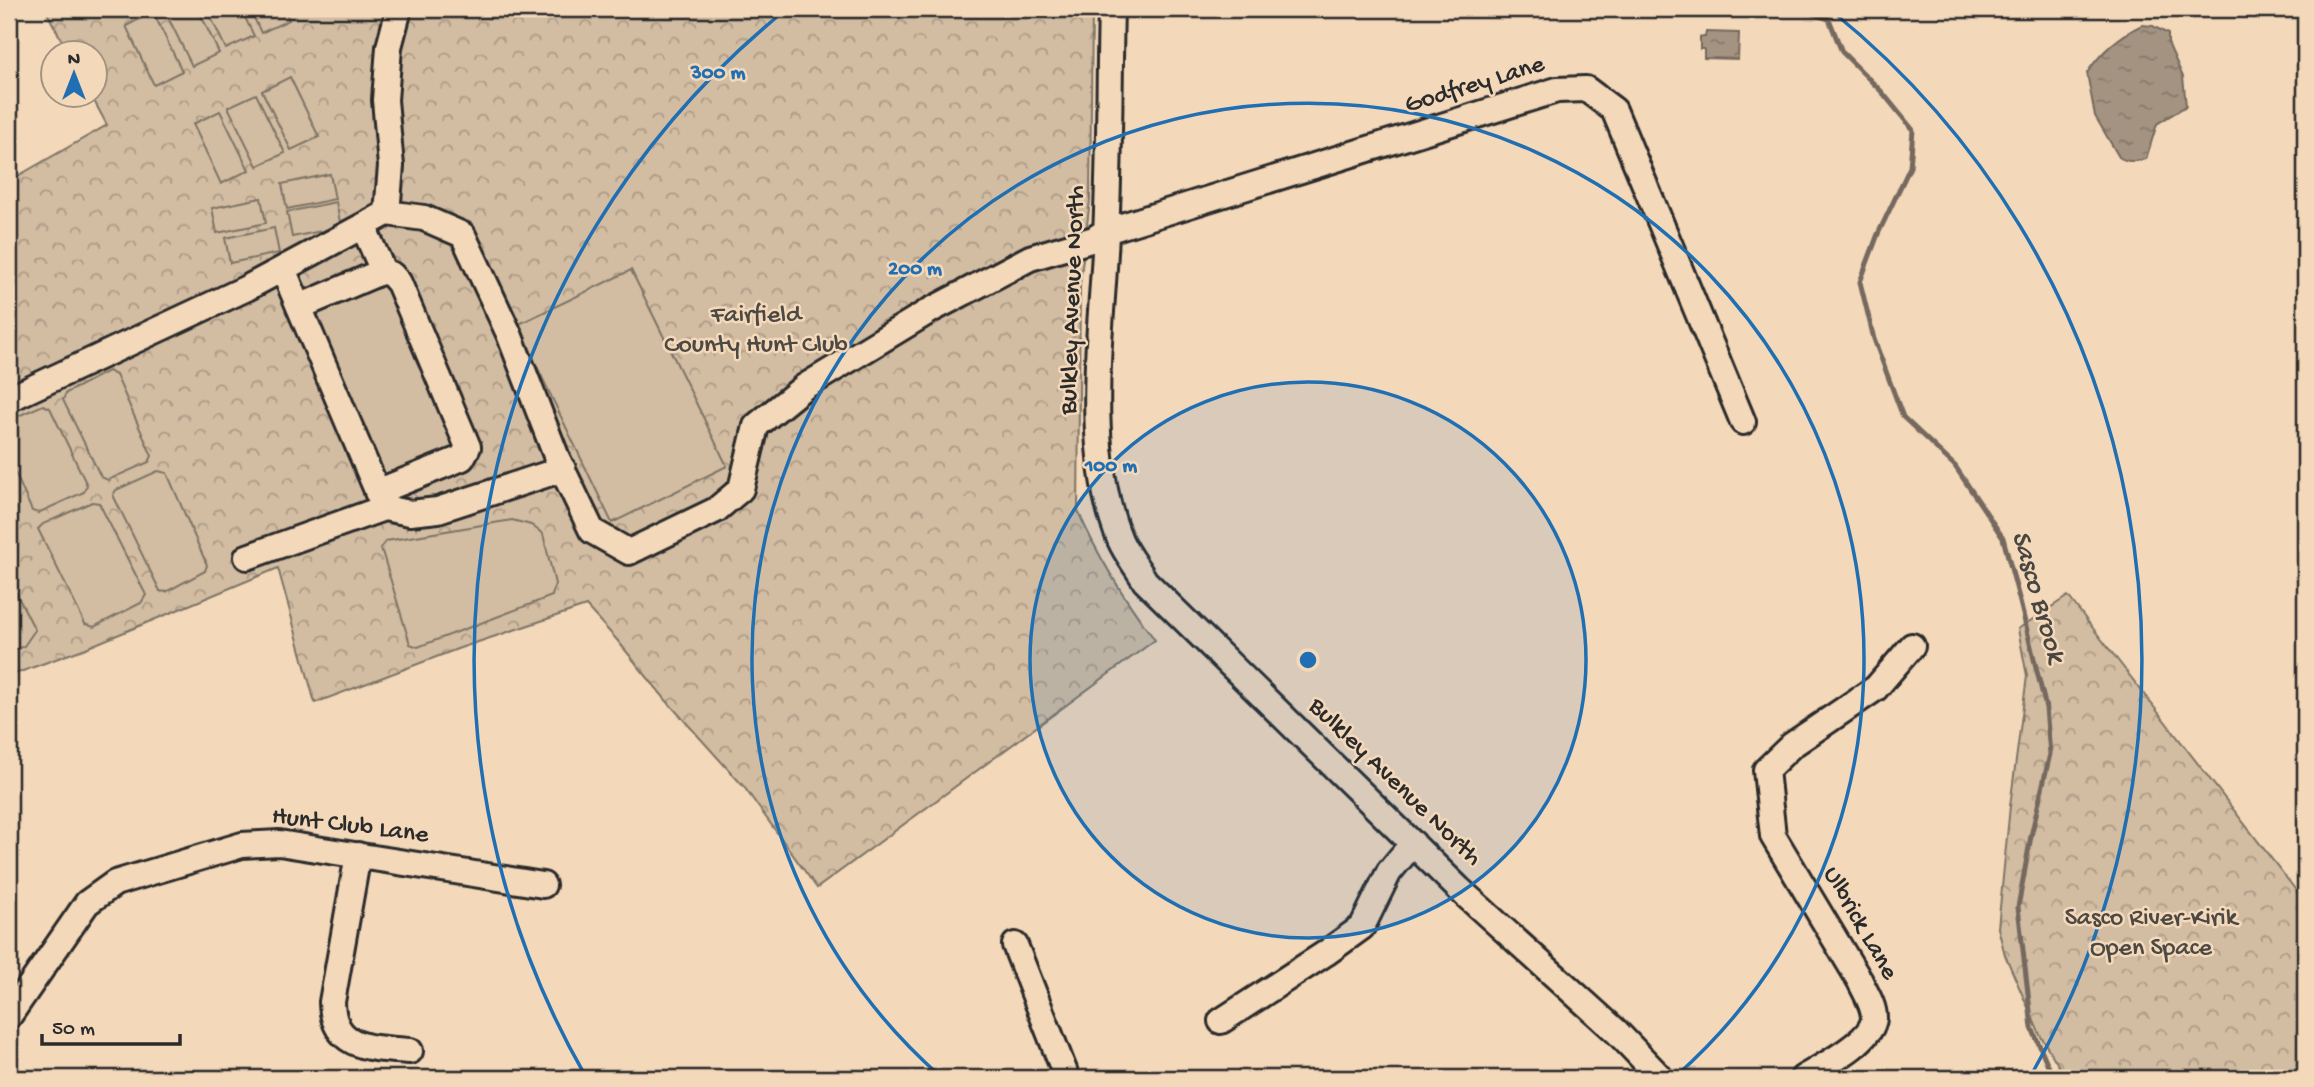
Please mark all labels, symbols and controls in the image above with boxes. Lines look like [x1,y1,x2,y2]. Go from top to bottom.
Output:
north arrow [38,38,108,108]
text: N [68,49,80,72]
street label: Godfrey Lane [1401,50,1549,122]
text: 300 m [690,62,745,87]
street label: Bulkley Avenue North [1054,185,1093,416]
text: 200 m [888,258,942,283]
park label: Fairfield County Hunt Club [664,301,848,362]
text: 100 m [1084,455,1137,480]
water label: Sasco Brook [2002,527,2072,669]
centre of rings [1296,648,1320,672]
street label: Bulkley Avenue North [1300,691,1487,874]
street label: Hunt Club Lane [270,802,431,852]
street label: Ulbrick Lane [1814,862,1904,987]
park label: Sasco River-Kirik Open Space [2065,904,2240,965]
scale bar [42,1003,180,1047]
text: 50 m [52,1018,95,1043]

